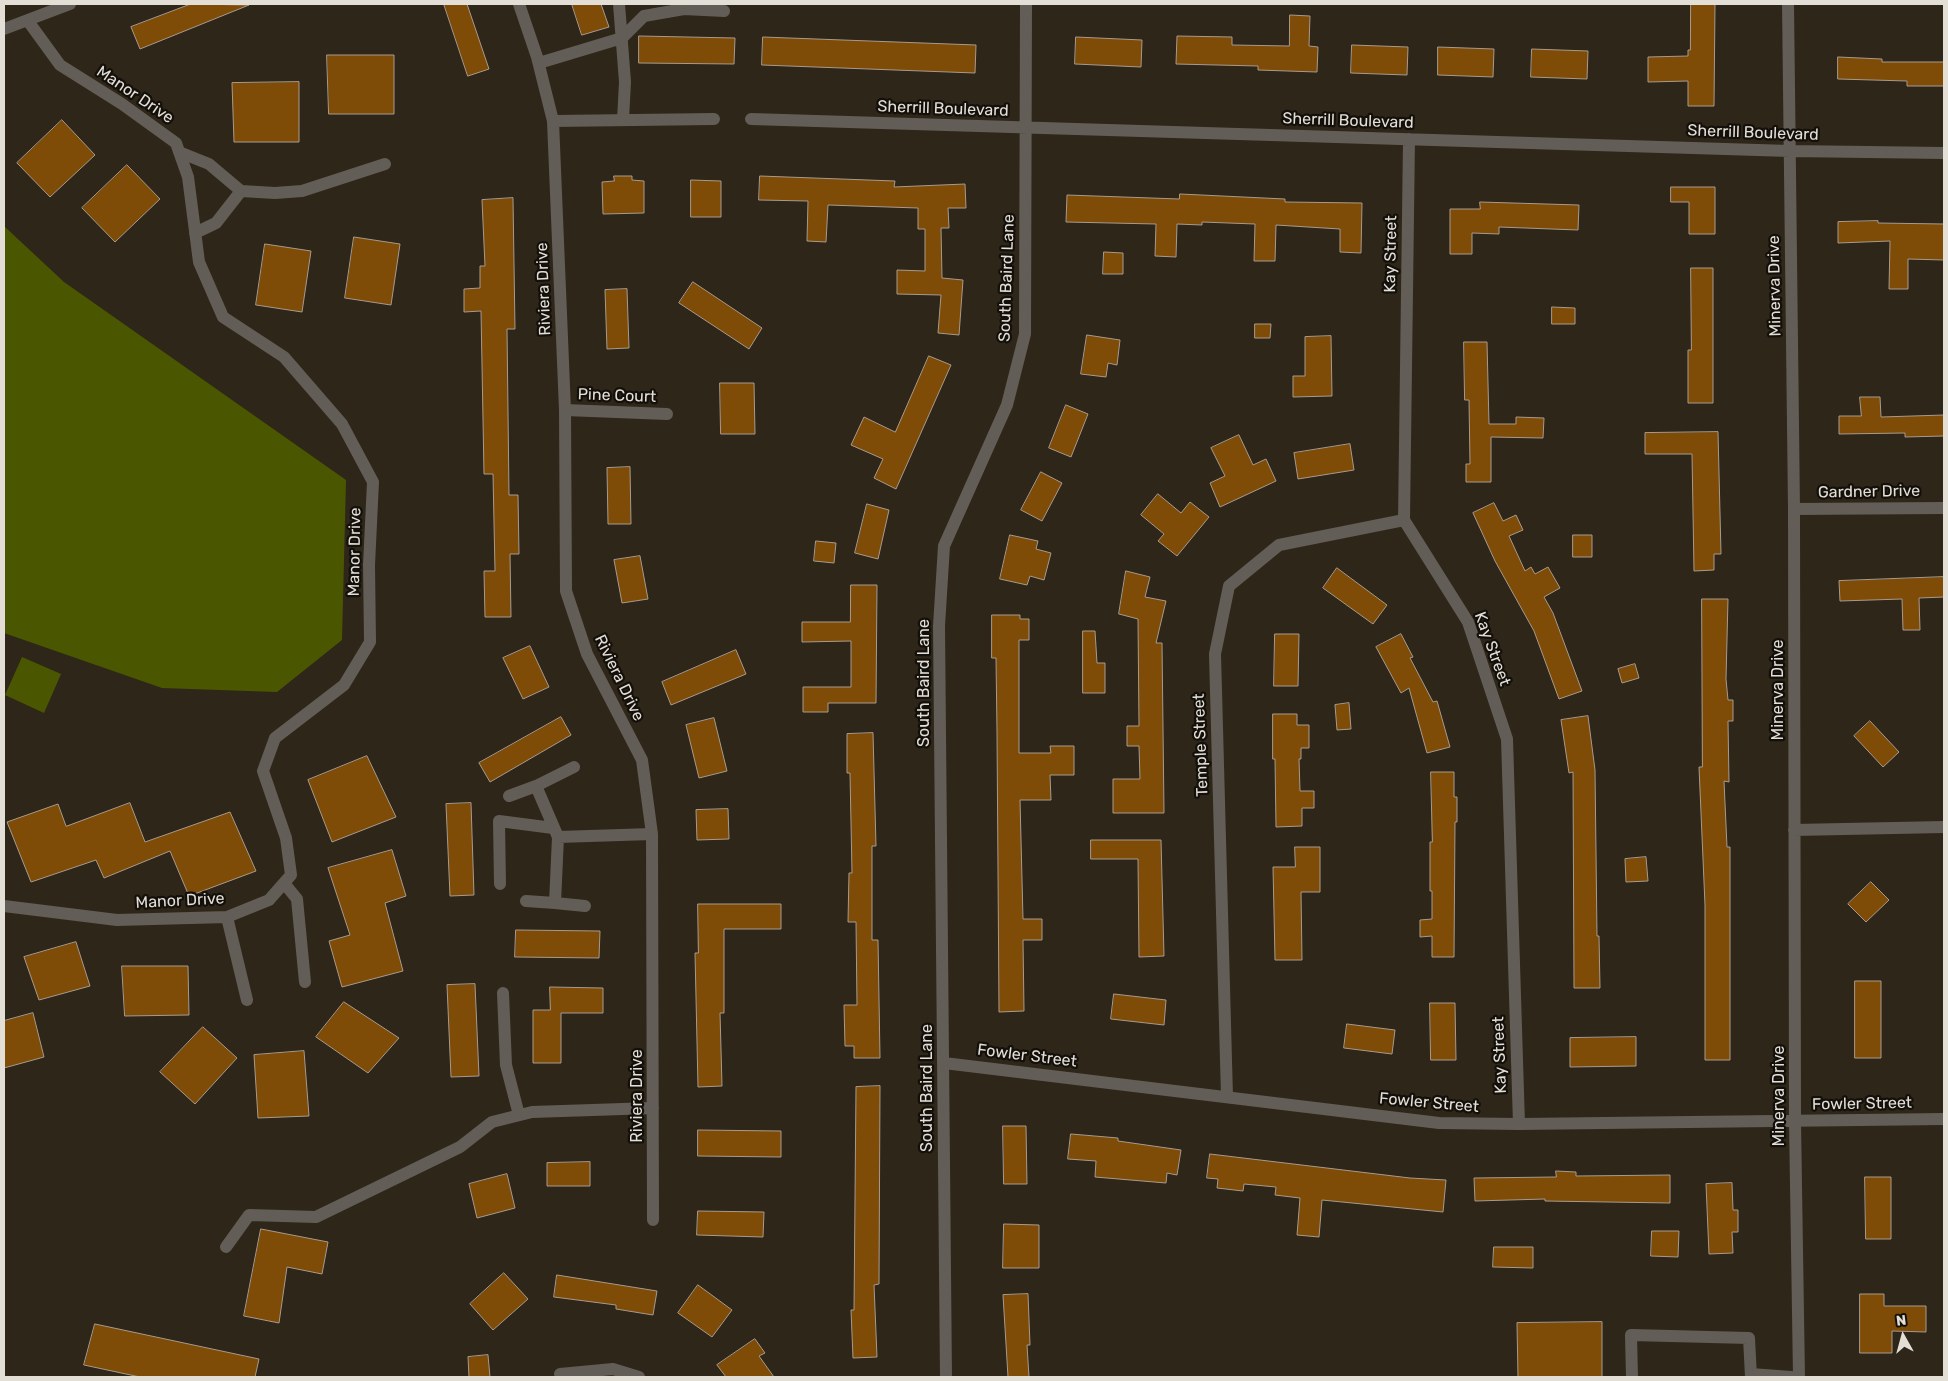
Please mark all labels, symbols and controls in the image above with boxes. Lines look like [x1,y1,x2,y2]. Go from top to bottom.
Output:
street label: Manor Drive [93,62,177,128]
street label: Sherrill Boulevard [877,97,1009,121]
street label: Sherrill Boulevard [1282,109,1414,133]
street label: Sherrill Boulevard [1687,121,1819,145]
street label: South Baird Lane [995,214,1019,342]
street label: Kay Street [1381,215,1401,293]
street label: Minerva Drive [1765,235,1785,337]
street label: Riviera Drive [533,242,555,336]
street label: Pine Court [577,385,657,407]
street label: Gardner Drive [1818,482,1920,502]
street label: Manor Drive [345,507,365,597]
street label: Kay Street [1470,609,1514,689]
street label: South Baird Lane [914,619,934,747]
street label: Riviera Drive [590,632,648,724]
street label: Minerva Drive [1768,639,1788,741]
street label: Temple Street [1190,693,1212,797]
street label: Manor Drive [135,889,225,913]
street label: Kay Street [1489,1016,1511,1094]
street label: South Baird Lane [917,1024,937,1152]
street label: Fowler Street [976,1040,1078,1072]
street label: Minerva Drive [1769,1045,1789,1147]
street label: Riviera Drive [627,1049,647,1143]
street label: Fowler Street [1378,1089,1480,1117]
street label: Fowler Street [1812,1094,1912,1114]
north arrow [1878,1311,1928,1361]
text: N [1895,1312,1907,1330]

